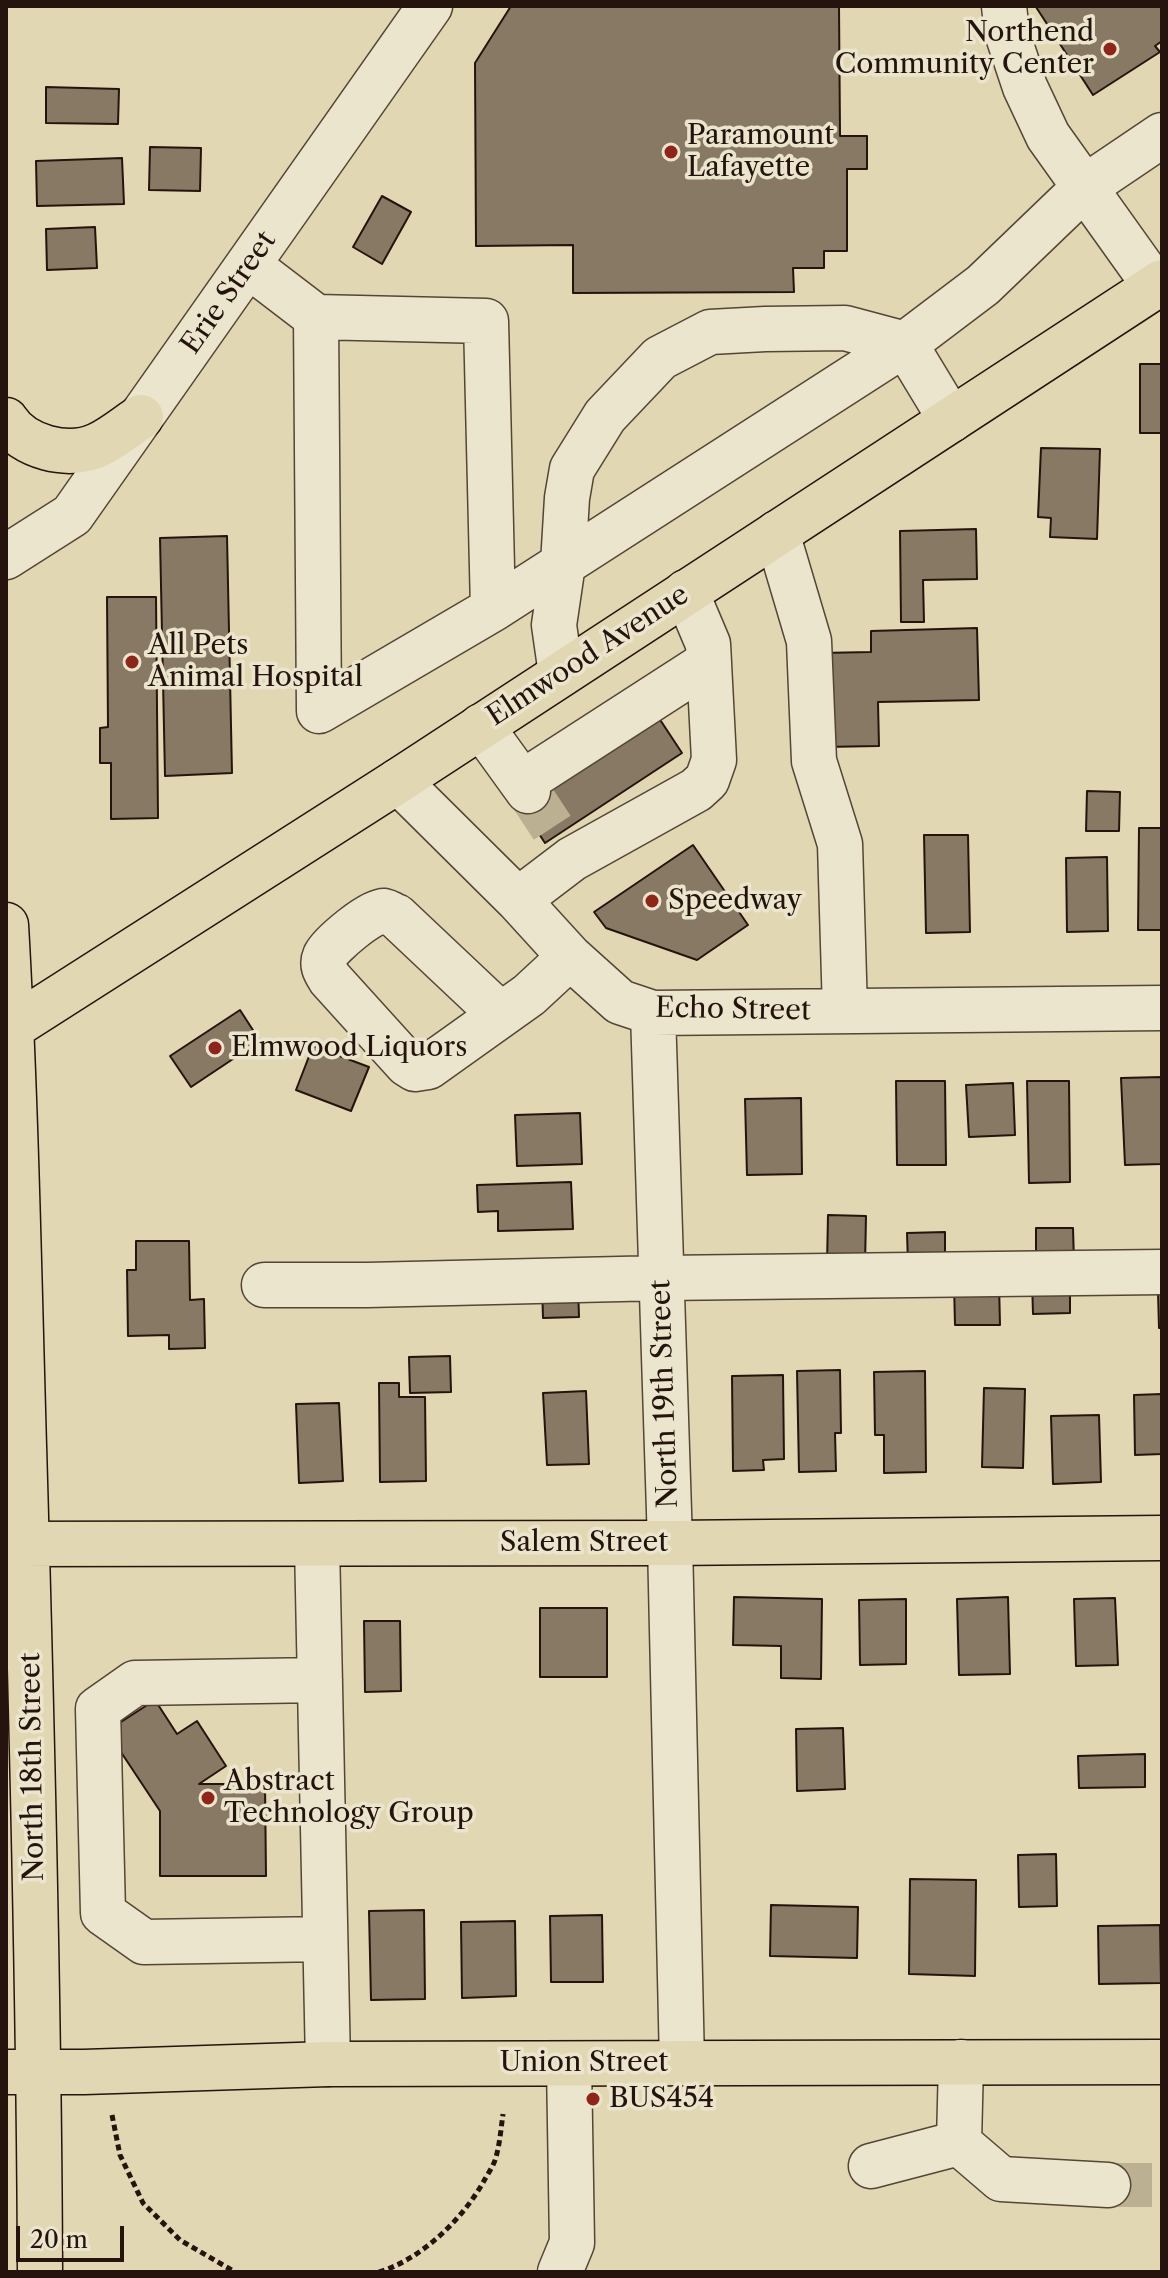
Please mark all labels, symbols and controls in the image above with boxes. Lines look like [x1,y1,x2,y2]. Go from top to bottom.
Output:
place label: Northend Community Center [835,16,1094,82]
marker: Northend Community Center [1101,40,1119,58]
place label: Paramount Lafayette [687,119,834,185]
marker: Paramount Lafayette [662,143,680,161]
street label: Erie Street [174,225,284,361]
street label: Elmwood Avenue [481,578,695,734]
place label: All Pets Animal Hospital [148,629,363,695]
marker: All Pets Animal Hospital [123,653,141,671]
place label: Speedway [668,884,802,918]
marker: Speedway [643,892,661,910]
street label: Echo Street [655,992,811,1028]
place label: Elmwood Liquors [231,1031,467,1065]
marker: Elmwood Liquors [206,1039,224,1057]
street label: North 19th Street [644,1279,686,1509]
street label: Salem Street [500,1526,668,1560]
street label: North 18th Street [14,1652,52,1882]
place label: Abstract Technology Group [224,1765,474,1831]
marker: Abstract Technology Group [199,1789,217,1807]
street label: Union Street [500,2046,668,2080]
place label: BUS454 [609,2082,714,2116]
marker: BUS454 [584,2090,602,2108]
scale bar [20,2210,128,2260]
text: 20 m [30,2225,88,2254]

